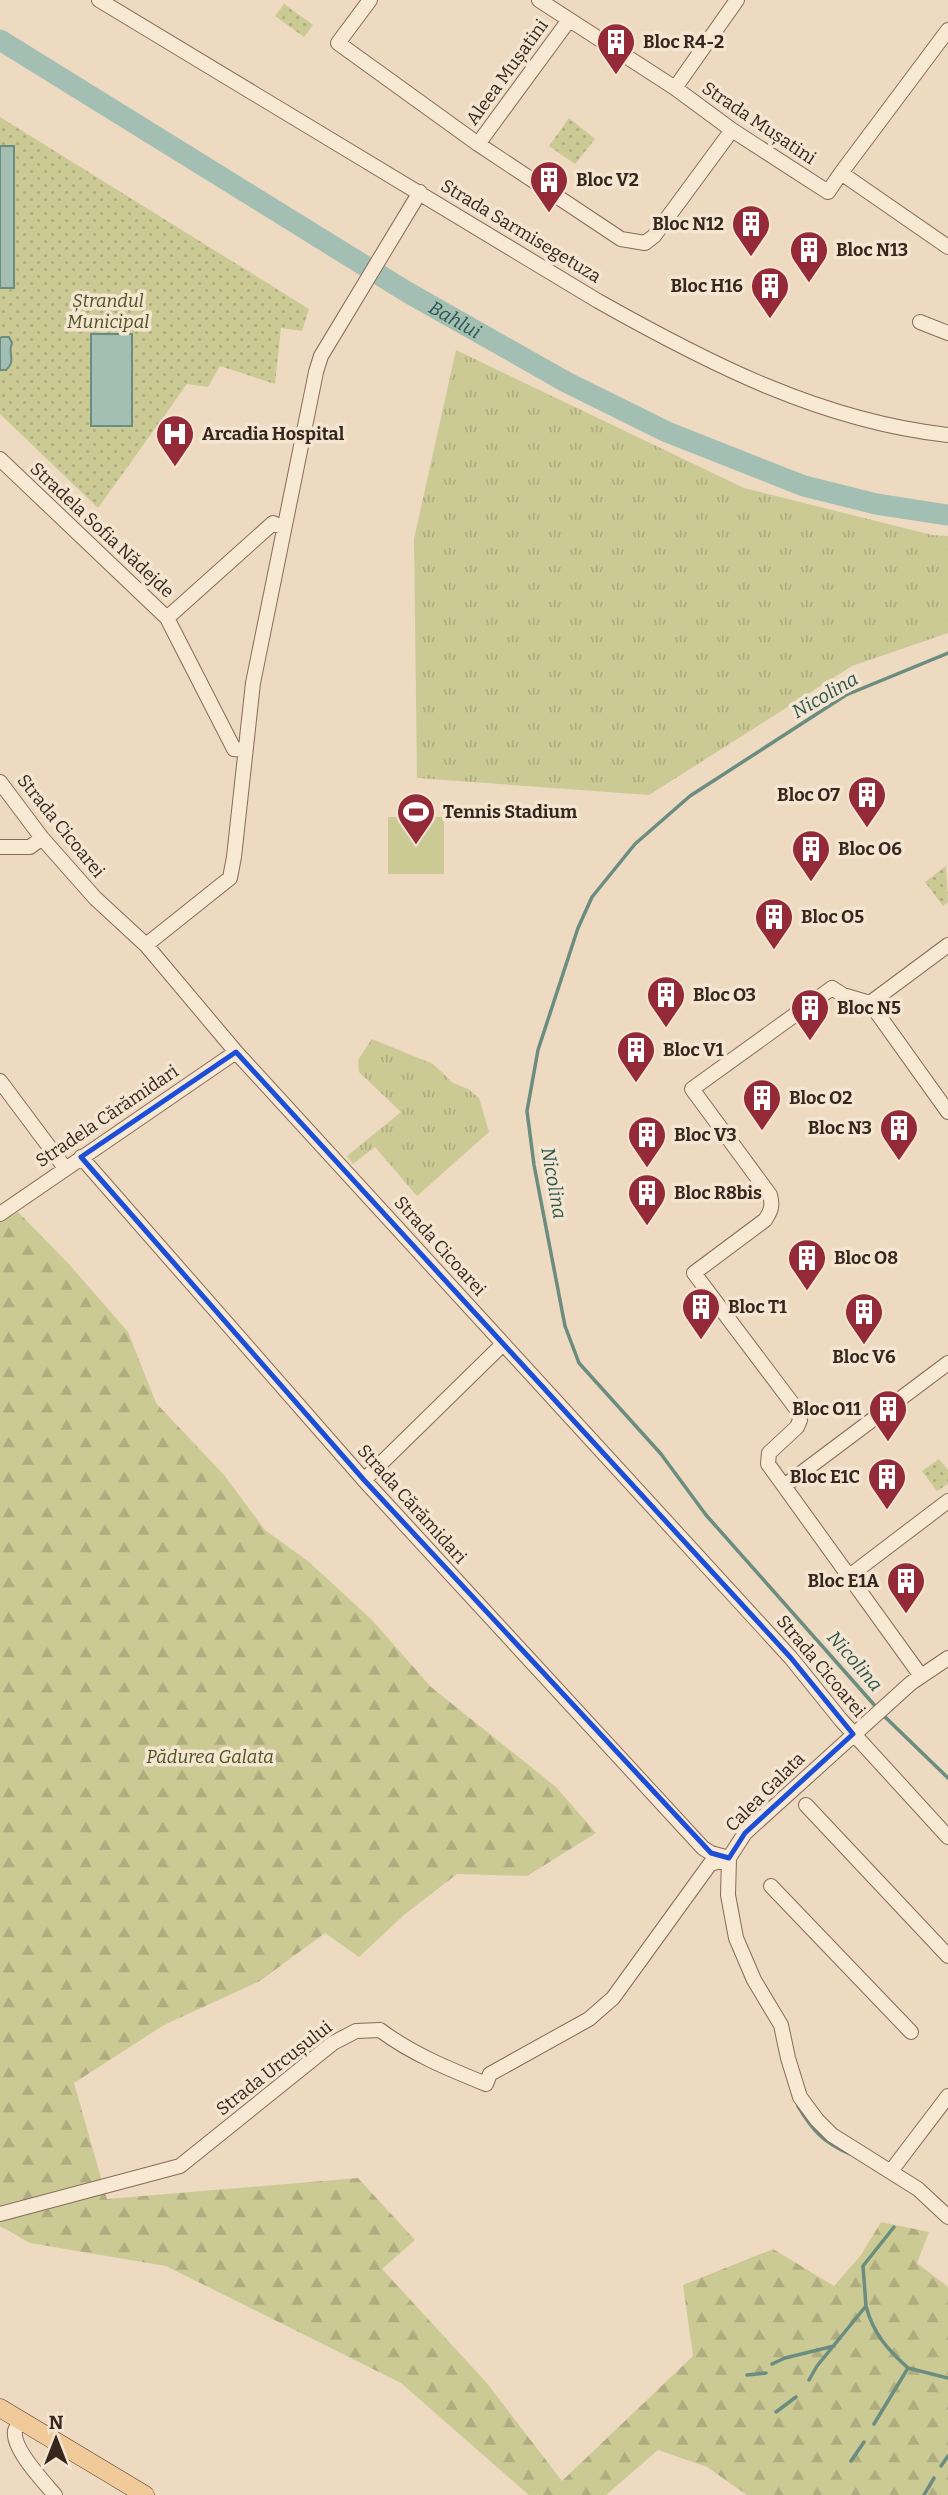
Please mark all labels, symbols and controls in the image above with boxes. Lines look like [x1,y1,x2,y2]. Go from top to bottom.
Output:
street label: Aleea Mușatini [461,15,553,129]
building icon: Bloc R4-2 [595,21,637,76]
place label: Bloc R4-2 [643,31,724,53]
street label: Strada Mușatini [698,77,820,169]
building icon: Bloc V2 [528,159,570,214]
place label: Bloc V2 [576,169,639,191]
street label: Strada Sarmisegetuza [437,174,605,288]
building icon: Bloc N12 [730,203,772,258]
place label: Bloc N12 [652,213,724,235]
building icon: Bloc N13 [788,229,830,284]
place label: Bloc N13 [836,239,908,261]
building icon: Bloc H16 [749,265,791,320]
place label: Bloc H16 [670,275,743,297]
park label: Ștrandul Municipal [67,290,149,333]
water label: Bahlui [425,295,485,343]
hospital icon: Arcadia Hospital [154,413,196,468]
place label: Arcadia Hospital [202,423,345,445]
street label: Stradela Sofia Nădejde [26,458,178,602]
water label: Nicolina [788,667,862,723]
street label: Strada Cicoarei [13,770,109,882]
building icon: Bloc O7 [846,774,888,829]
place label: Bloc O7 [777,784,840,806]
sports icon: Tennis Stadium [395,791,437,846]
place label: Tennis Stadium [443,801,577,823]
building icon: Bloc O6 [790,828,832,883]
place label: Bloc O6 [838,838,902,860]
building icon: Bloc O5 [753,896,795,951]
place label: Bloc O5 [801,906,864,928]
building icon: Bloc O3 [645,974,687,1029]
place label: Bloc O3 [693,984,756,1006]
building icon: Bloc N5 [789,987,831,1042]
place label: Bloc N5 [837,997,901,1019]
building icon: Bloc V1 [615,1029,657,1084]
place label: Bloc V1 [663,1039,724,1061]
street label: Stradela Cărămidari [31,1060,183,1172]
building icon: Bloc O2 [741,1077,783,1132]
place label: Bloc O2 [789,1087,852,1109]
building icon: Bloc N3 [878,1107,920,1162]
building icon: Bloc V3 [626,1114,668,1169]
place label: Bloc N3 [808,1117,872,1139]
place label: Bloc V3 [674,1124,737,1146]
water label: Nicolina [536,1145,572,1221]
building icon: Bloc R8bis [626,1172,668,1227]
place label: Bloc R8bis [674,1182,762,1204]
street label: Strada Cicoarei [390,1192,490,1300]
building icon: Bloc O8 [786,1237,828,1292]
place label: Bloc O8 [834,1247,898,1269]
building icon: Bloc T1 [680,1286,722,1341]
building icon: Bloc V6 [843,1291,885,1346]
place label: Bloc T1 [728,1296,787,1318]
place label: Bloc V6 [832,1346,896,1368]
building icon: Bloc O11 [867,1388,909,1443]
place label: Bloc O11 [792,1398,861,1420]
street label: Strada Cărămidari [353,1440,471,1568]
building icon: Bloc E1C [866,1456,908,1511]
place label: Bloc E1C [790,1466,860,1488]
building icon: Bloc E1A [885,1560,927,1615]
place label: Bloc E1A [807,1570,879,1592]
street label: Strada Cicoarei [772,1610,870,1722]
water label: Nicolina [823,1626,887,1696]
park label: Pădurea Galata [146,1746,274,1768]
street label: Calea Galata [721,1748,809,1836]
street label: Strada Urcușului [212,2016,336,2120]
north arrow [21,2404,91,2474]
text: N [49,2411,64,2434]

